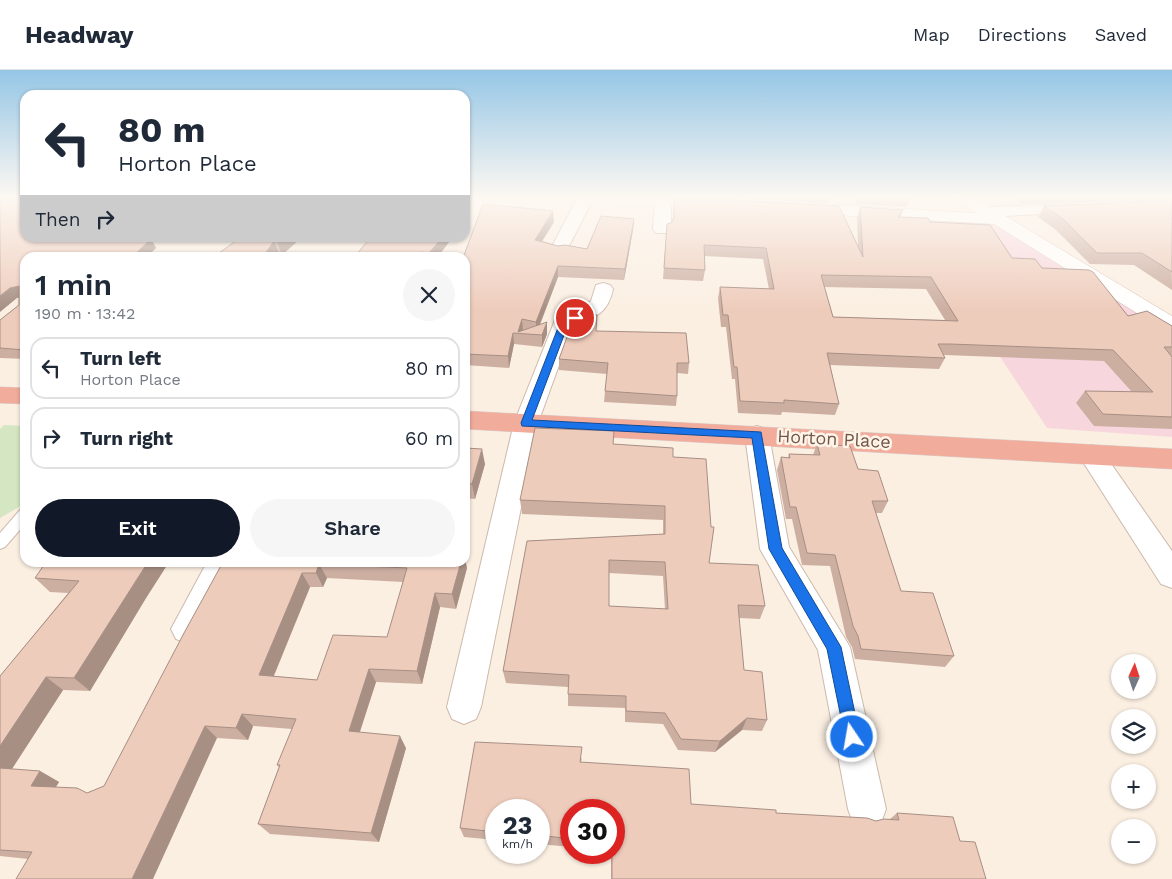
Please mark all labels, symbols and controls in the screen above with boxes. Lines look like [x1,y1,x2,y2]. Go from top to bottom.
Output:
text: Headway [25,21,134,49]
text: Map [913,24,950,45]
text: Directions [978,24,1067,45]
text: Saved [1095,24,1147,45]
text: 80 m [118,109,205,151]
icon: left [35,110,100,175]
text: Horton Place [118,151,257,176]
icon: right [91,205,119,233]
text: Then [35,208,81,231]
text: 1 min [35,267,112,302]
button: close [403,269,455,321]
pin [554,297,596,339]
text: 190 m · 13:42 [35,304,135,323]
icon: arrive [561,304,589,332]
text: Turn left [80,347,161,370]
icon: left [37,354,65,382]
text: 80 m [405,357,453,380]
text: Horton Place [80,370,181,389]
icon: right [37,424,65,452]
street label: Horton Place [777,425,891,452]
text: Turn right [80,427,173,450]
text: 60 m [405,427,453,450]
button: Exit [35,499,240,557]
button: Share [250,499,455,557]
north arrow [1111,654,1156,699]
map controls [1111,654,1156,864]
button: layers [1111,709,1156,754]
position arrow [825,710,877,762]
button: + [1111,764,1156,809]
speed limit sign: 30 [560,799,625,864]
text: 23 [503,811,532,840]
button: − [1111,819,1156,864]
text: km/h [502,837,533,851]

